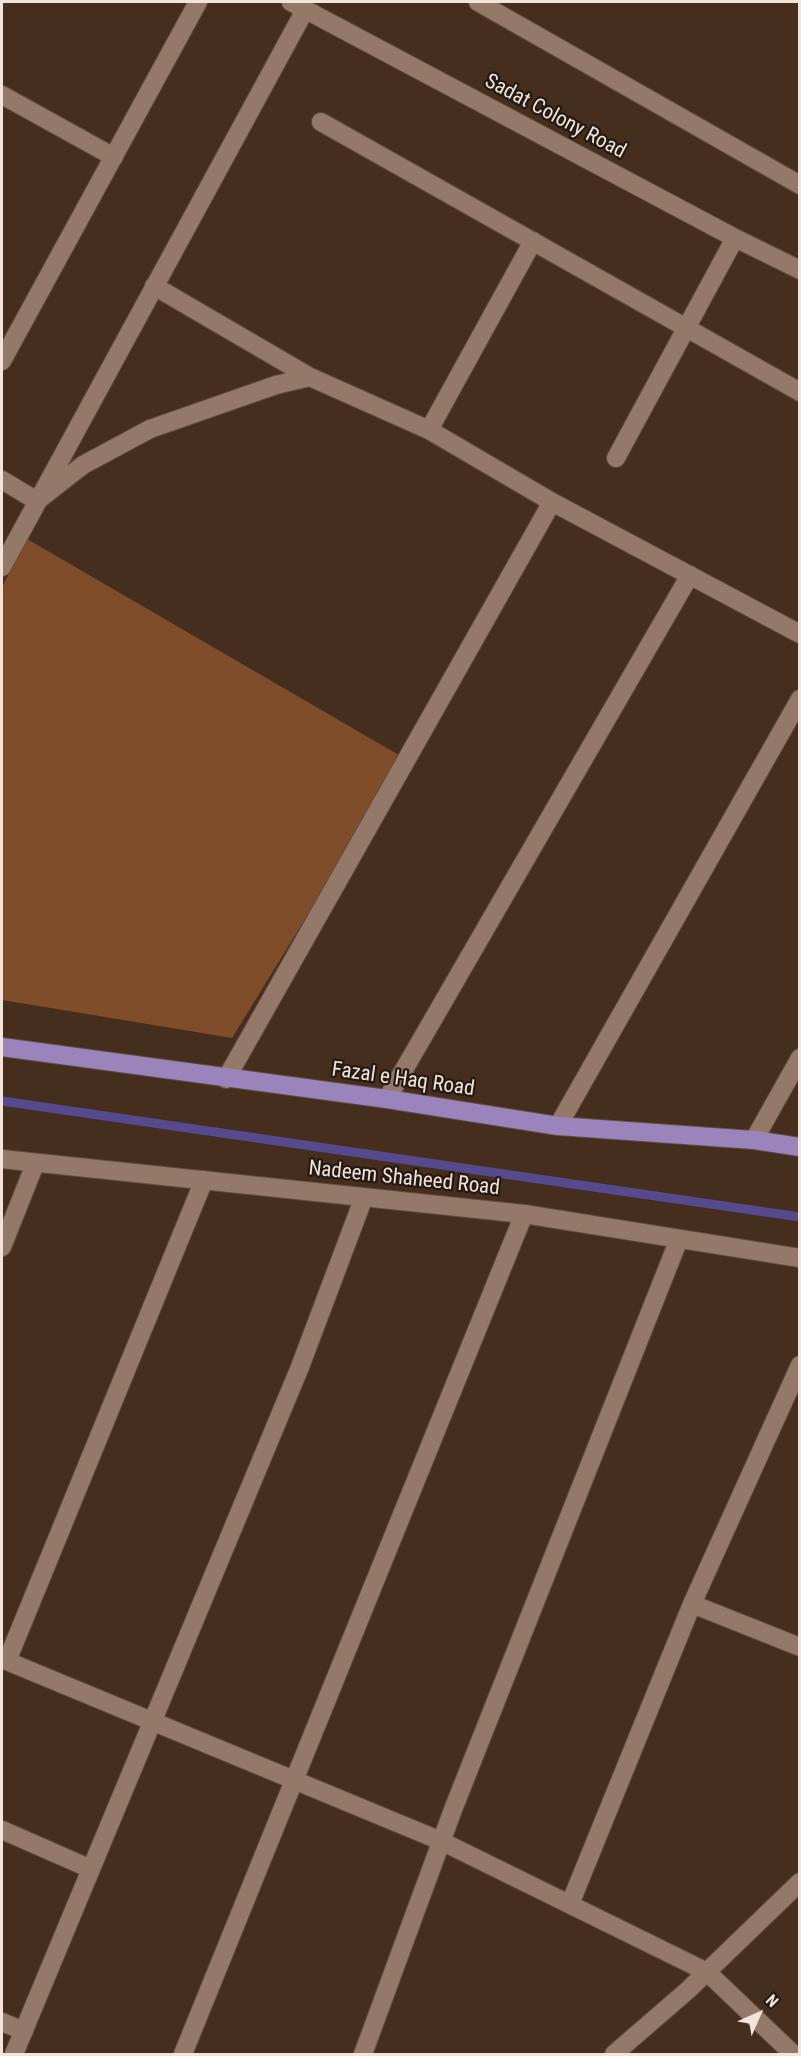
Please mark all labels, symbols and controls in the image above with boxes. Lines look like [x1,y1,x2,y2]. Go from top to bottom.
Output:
street label: Sadat Colony Road [480,69,630,165]
street label: Fazal e Haq Road [330,1058,476,1102]
street label: Nadeem Shaheed Road [307,1156,501,1202]
north arrow [729,1984,789,2044]
text: N [762,1991,782,2011]

